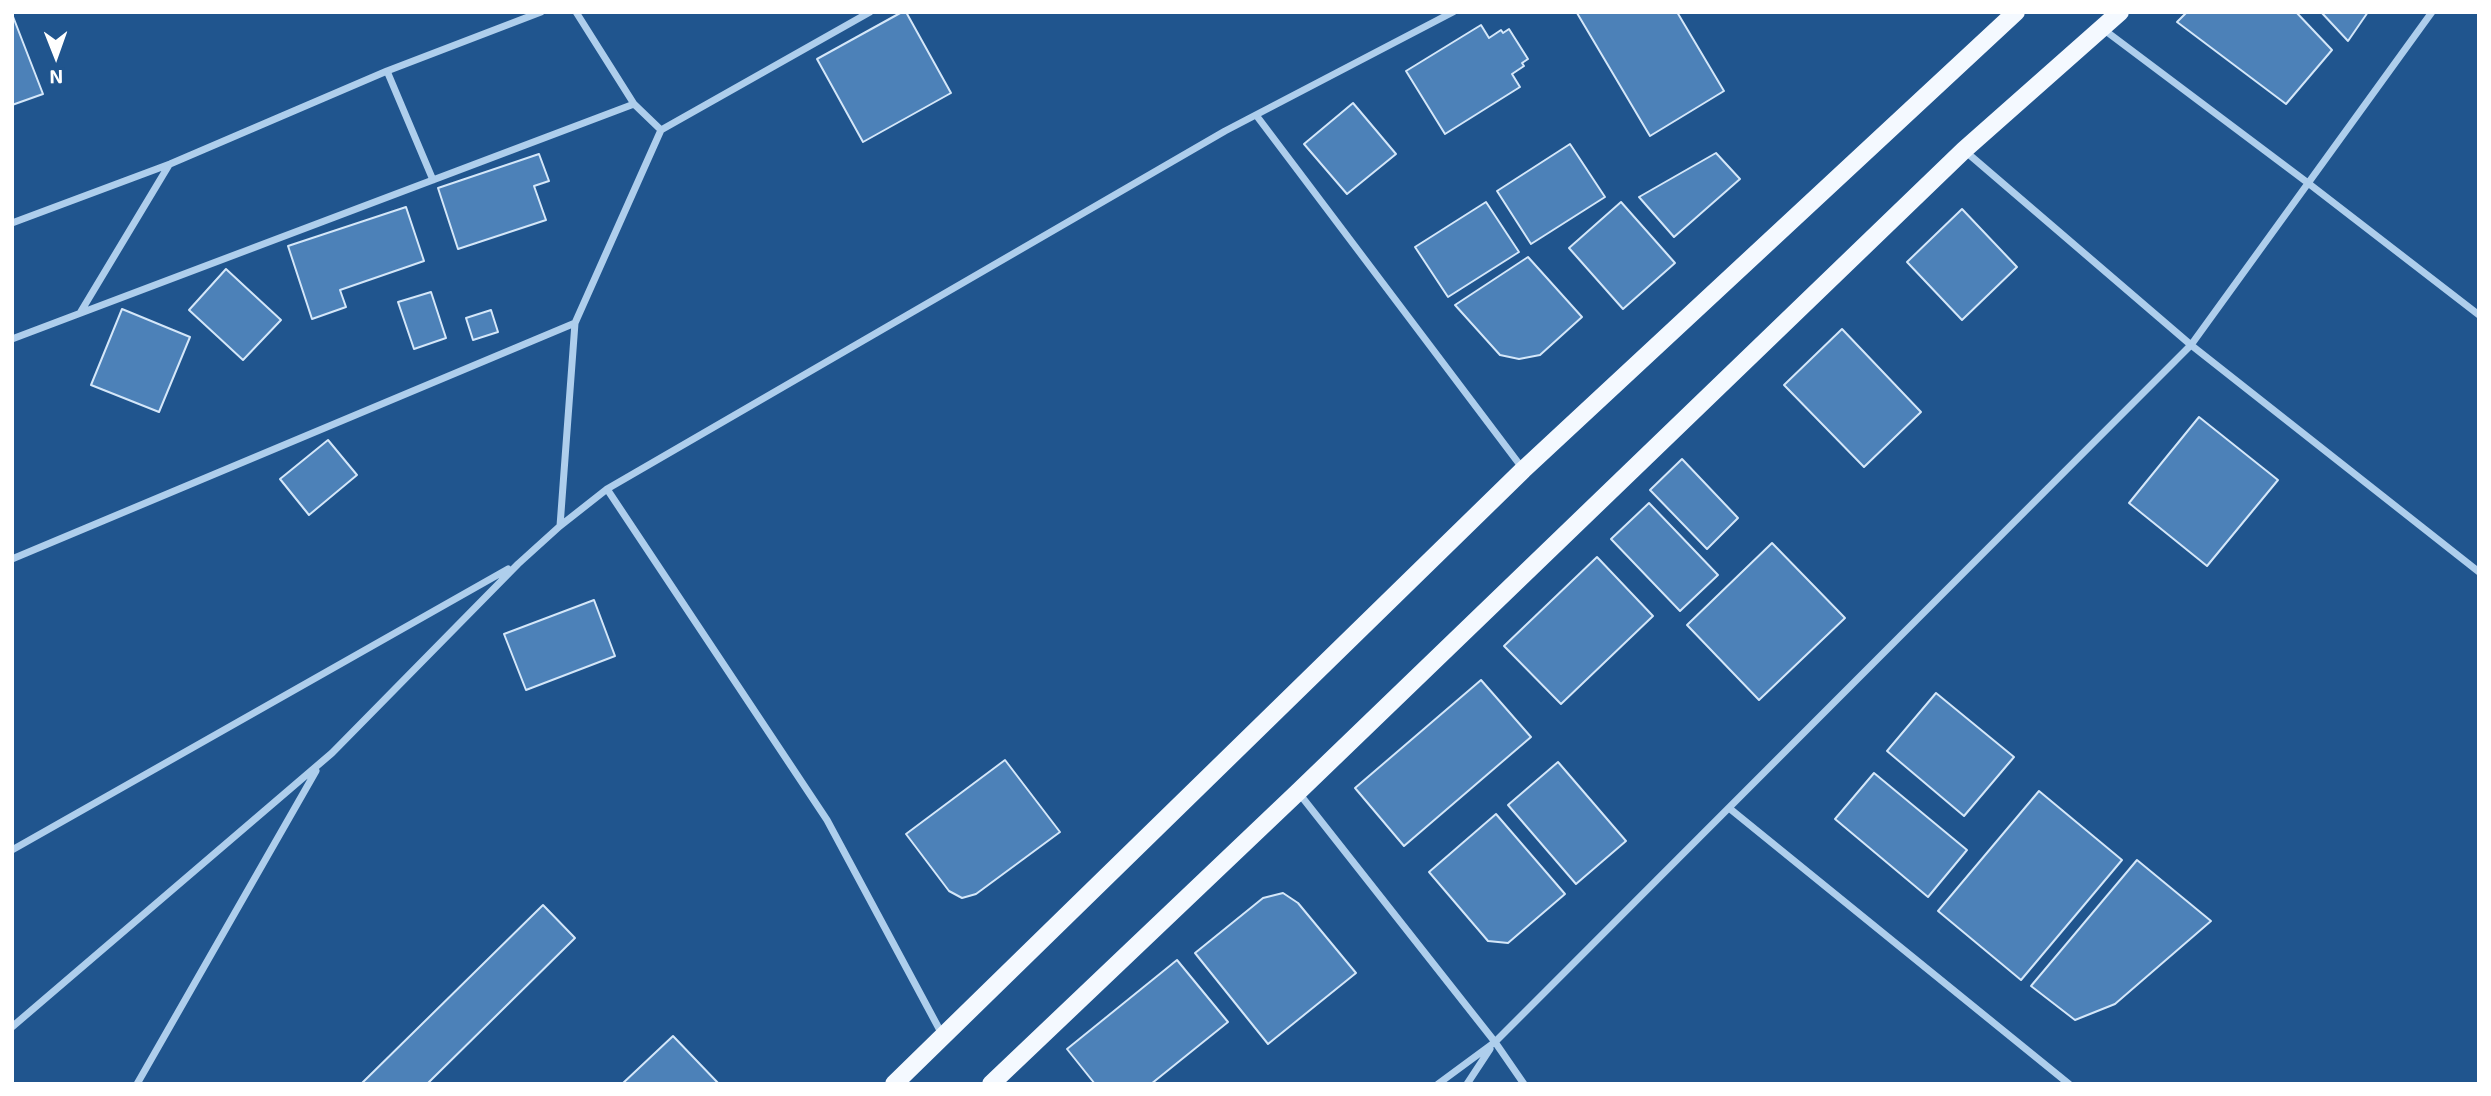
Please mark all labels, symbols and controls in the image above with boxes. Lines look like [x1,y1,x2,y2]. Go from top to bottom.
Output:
north arrow [21,21,91,91]
text: N [49,66,63,89]

